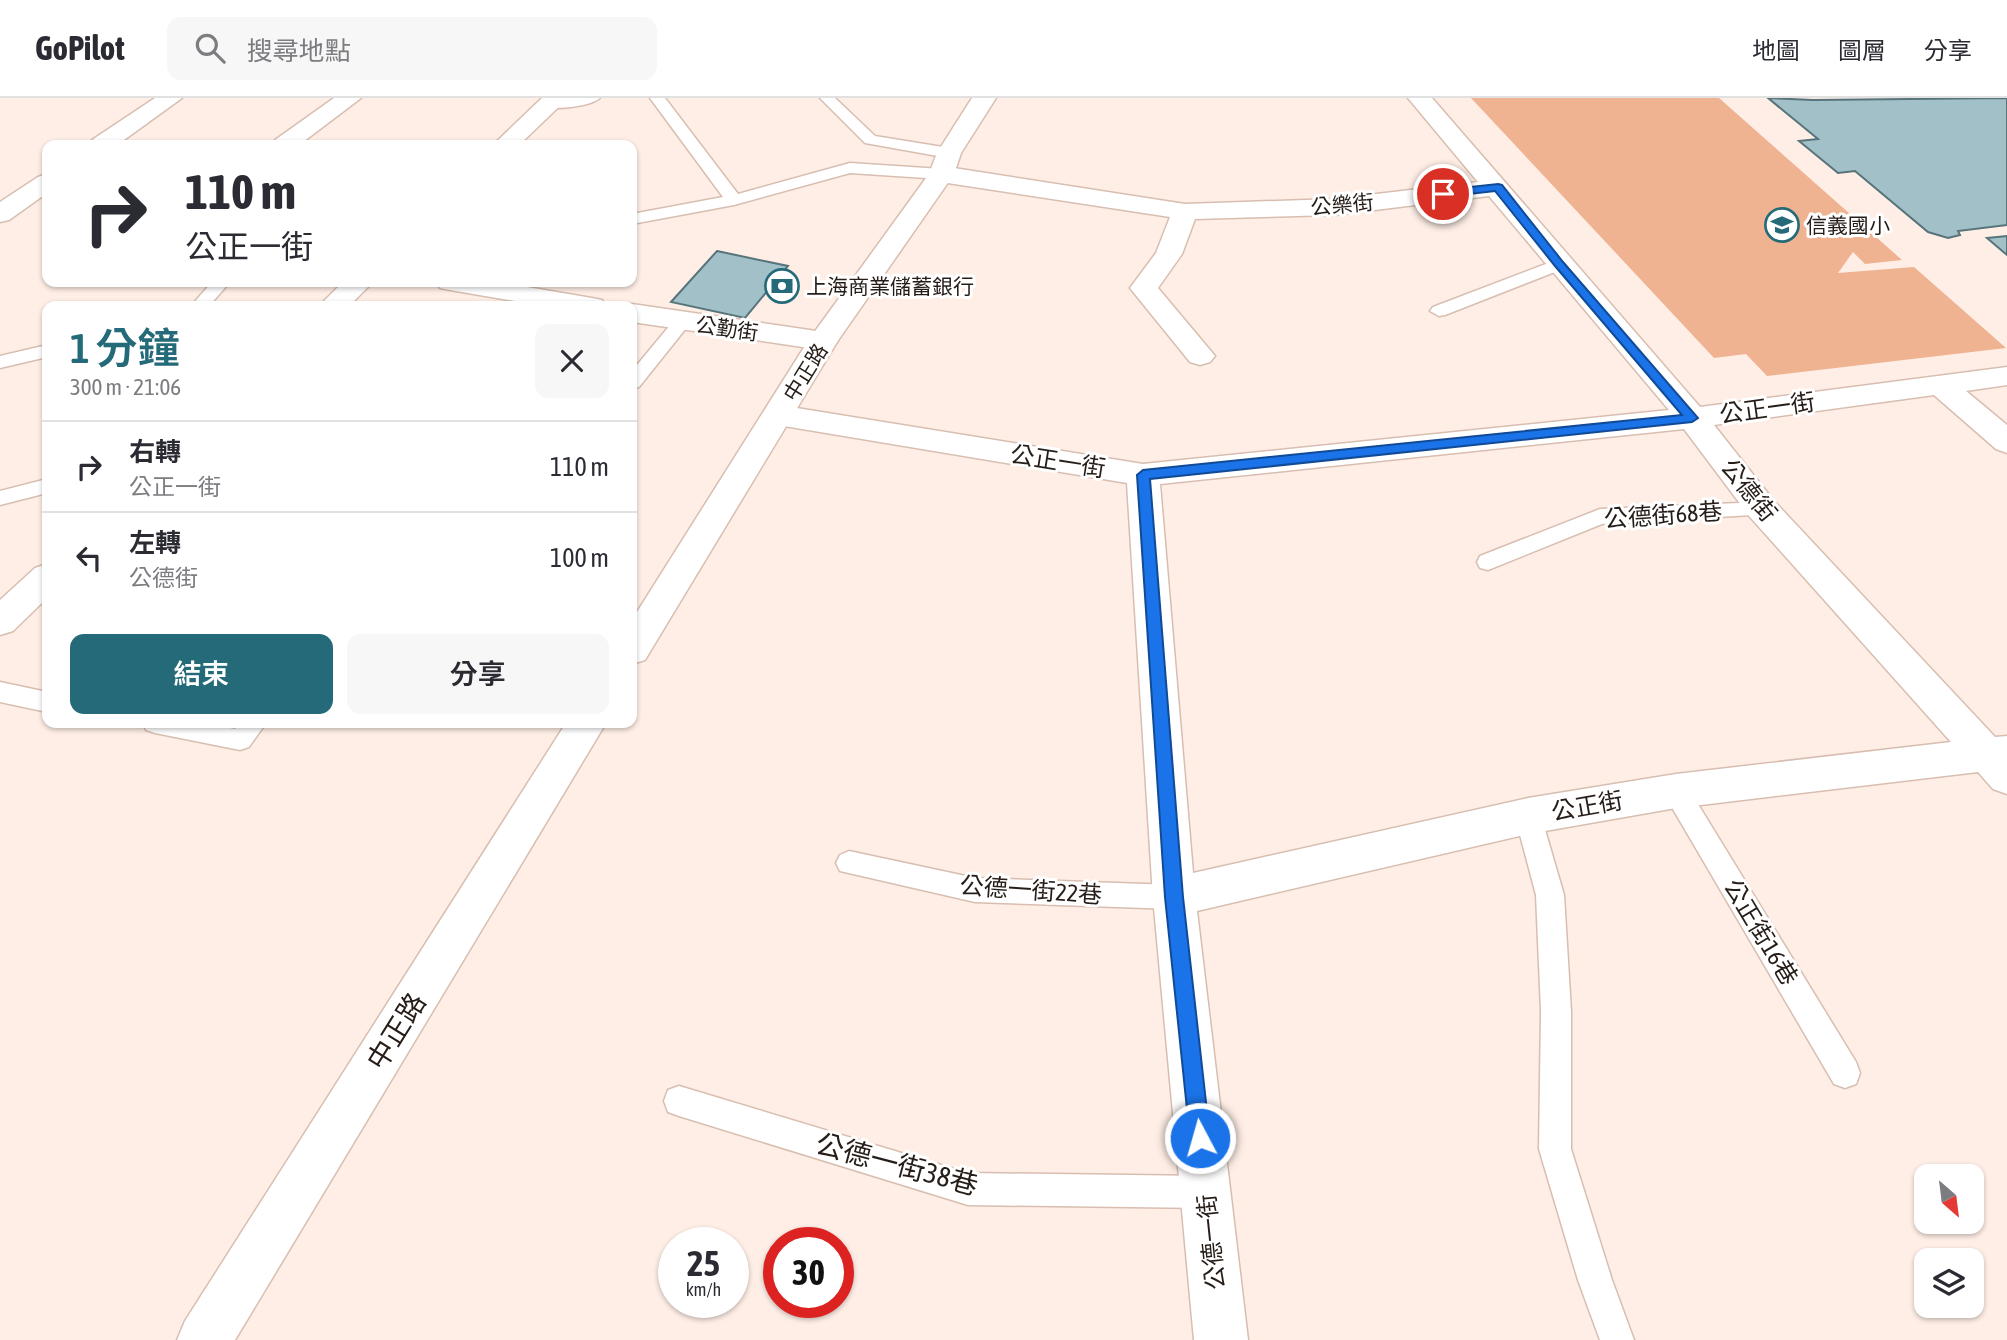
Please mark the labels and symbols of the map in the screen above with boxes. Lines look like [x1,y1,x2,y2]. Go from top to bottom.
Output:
pin [1413,164,1473,224]
street label: 公樂街 [1310,189,1374,219]
school or university icon: 信義國小 [1763,206,1801,244]
place label: 信義國小 [1806,213,1890,237]
bank icon: 上海商業儲蓄銀行 [763,267,801,305]
place label: 上海商業儲蓄銀行 [806,274,974,298]
street label: 公勤街 [694,312,760,344]
street label: 中正路 [778,339,832,405]
street label: 公正一街 [1718,388,1816,428]
street label: 公正一街 [1008,440,1108,482]
street label: 公德街 [1716,454,1782,526]
street label: 公德街68巷 [1603,497,1723,533]
street label: 公正街 [1549,786,1625,826]
street label: 公德一街22巷 [959,872,1103,908]
street label: 公正街16巷 [1719,874,1803,990]
street label: 中正路 [360,987,432,1075]
position arrow [1163,1101,1237,1175]
street label: 公德一街38巷 [813,1127,981,1201]
north arrow [1914,1164,1984,1234]
street label: 公德一街 [1193,1193,1229,1291]
speed limit sign: 30 [763,1227,854,1318]

